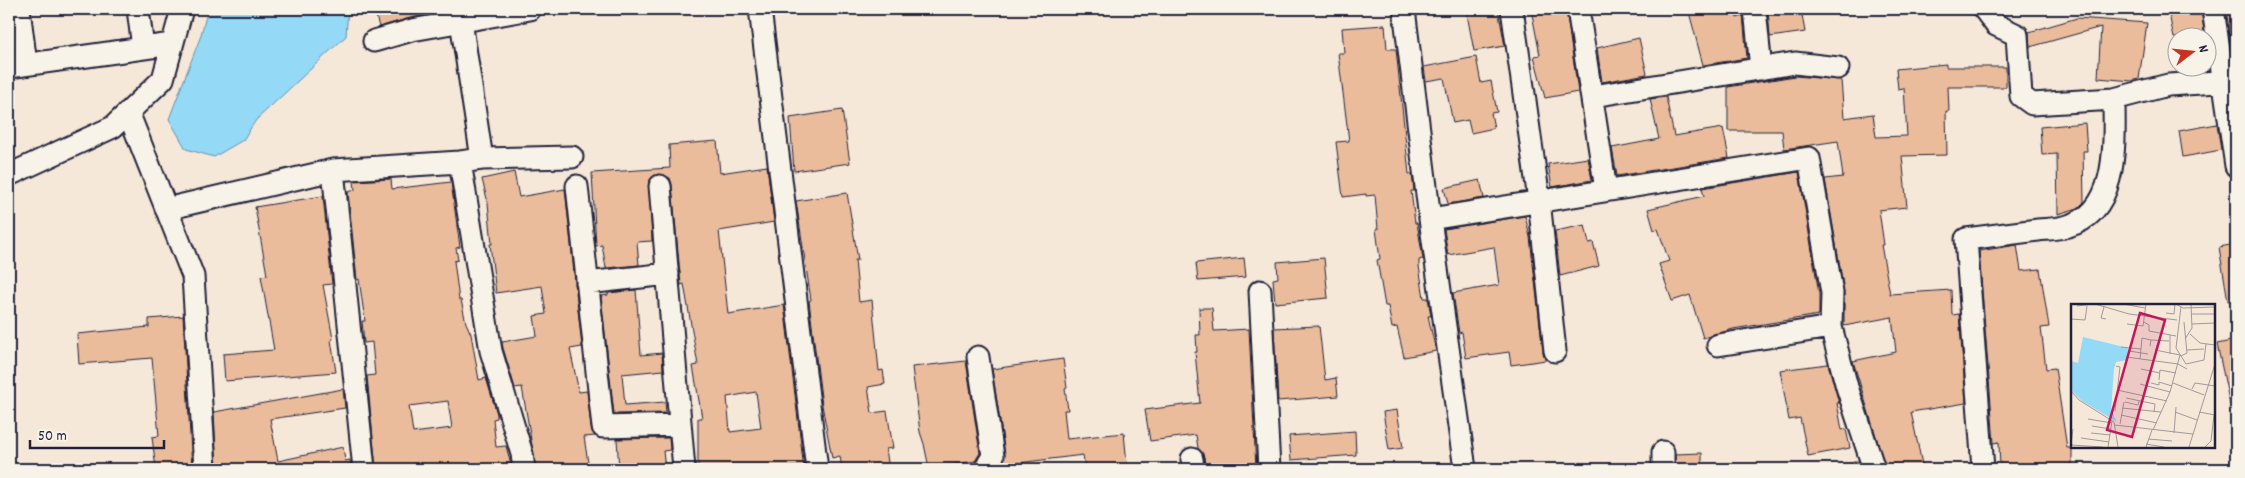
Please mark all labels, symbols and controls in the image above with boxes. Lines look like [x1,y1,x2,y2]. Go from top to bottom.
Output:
north arrow [2168,28,2218,78]
text: N [2192,43,2213,55]
inset map [2071,304,2215,448]
scale bar [30,418,164,450]
text: 50 m [38,426,67,448]

